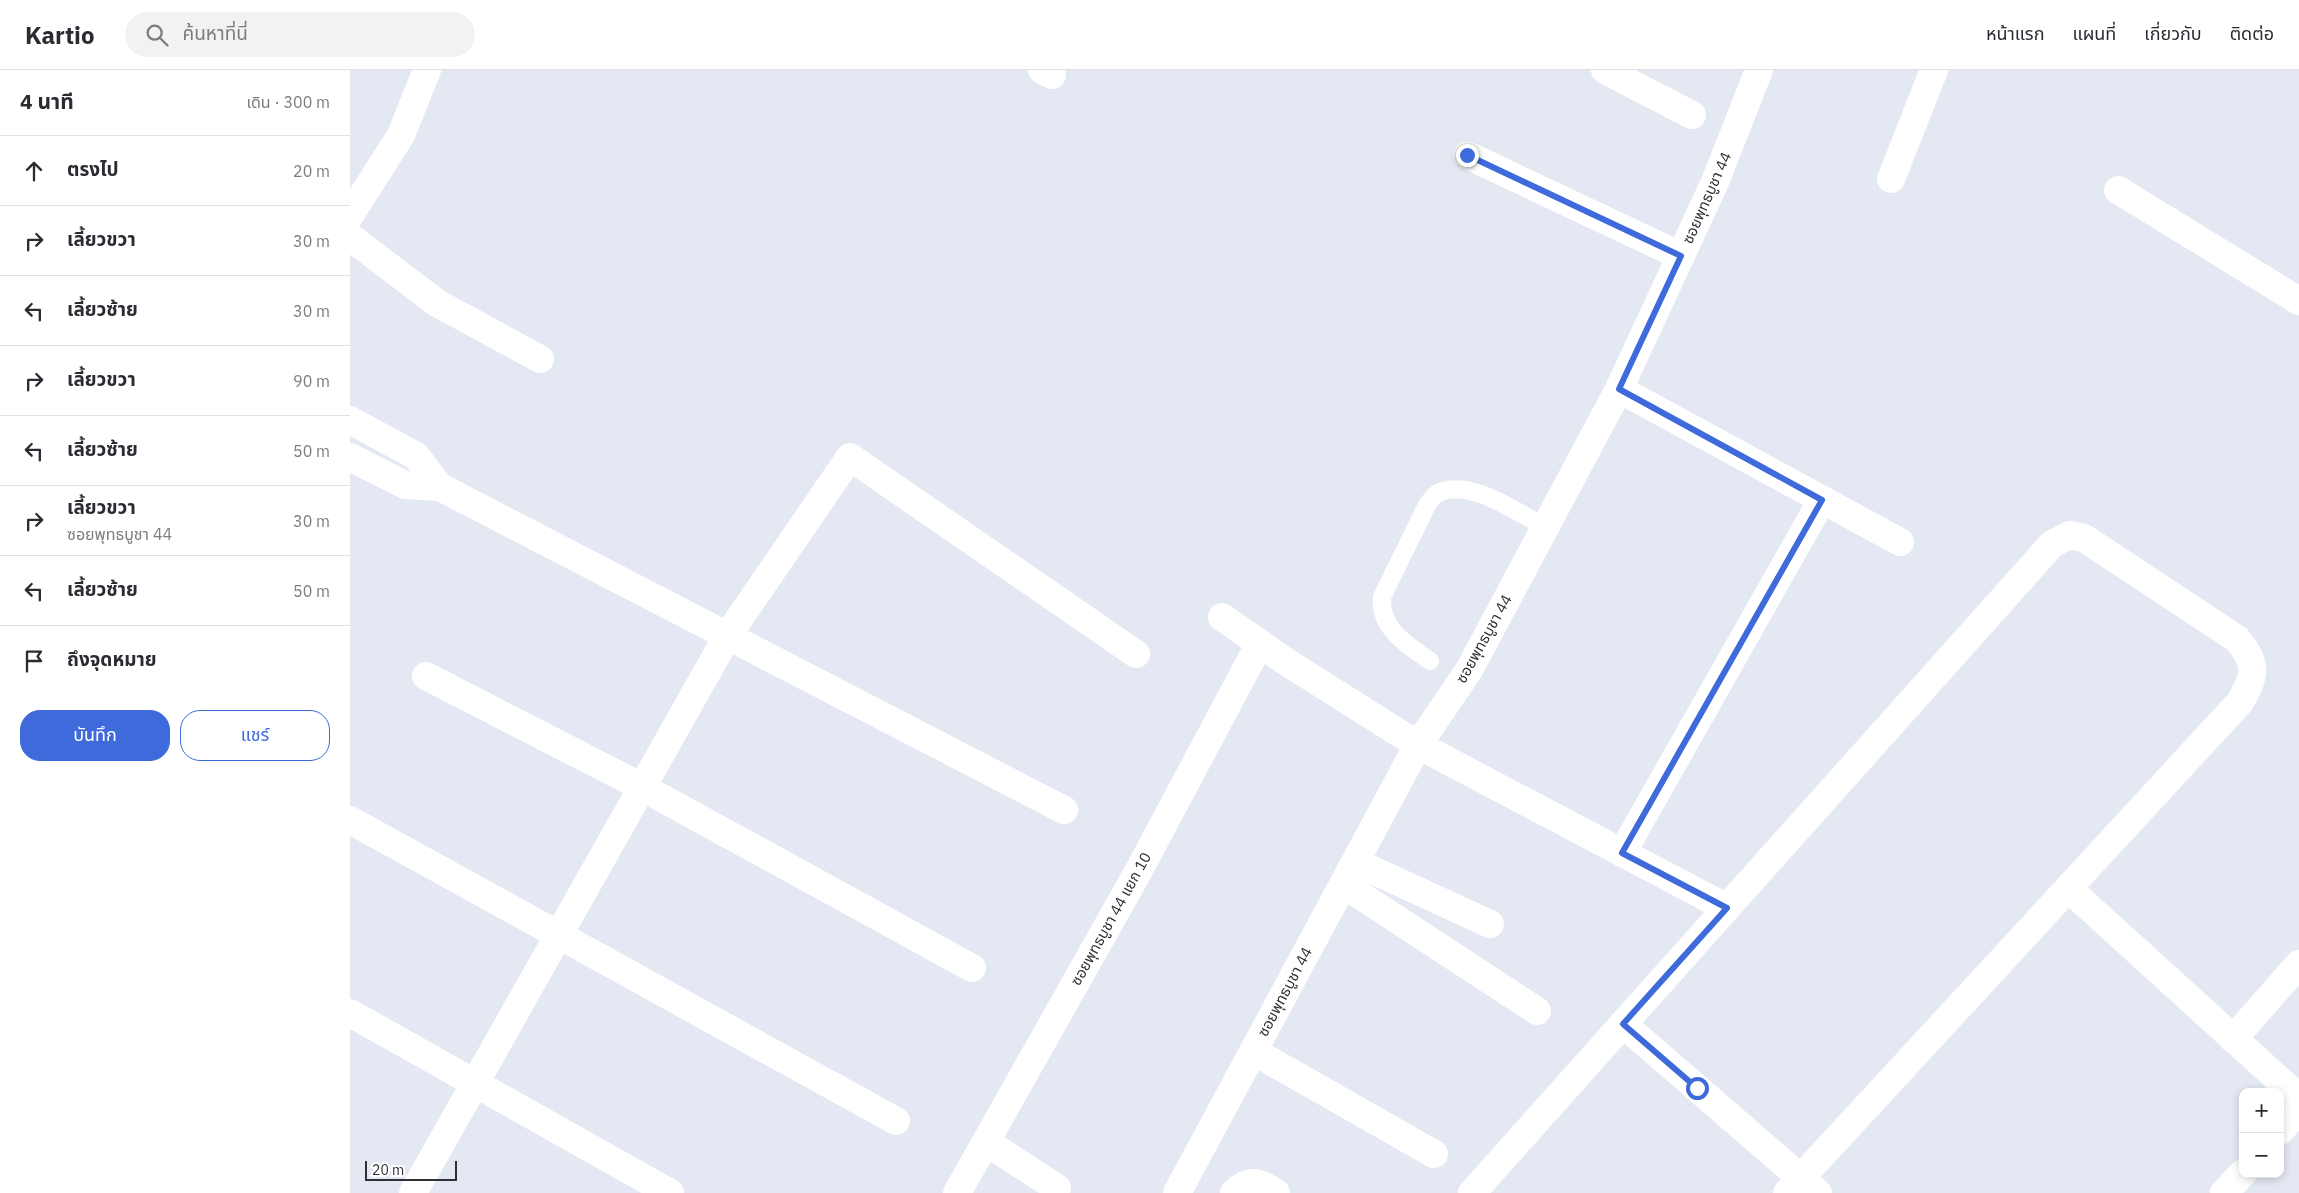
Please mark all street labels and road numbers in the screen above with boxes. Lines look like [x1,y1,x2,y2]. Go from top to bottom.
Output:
street label: ซอยพุทธบูชา 44 [1678,149,1735,247]
street label: ซอยพุทธบูชา 44 [1451,591,1516,686]
street label: ซอยพุทธบูชา 44 แยก 10 [1066,849,1155,989]
street label: ซอยพุทธบูชา 44 [1253,944,1316,1040]

